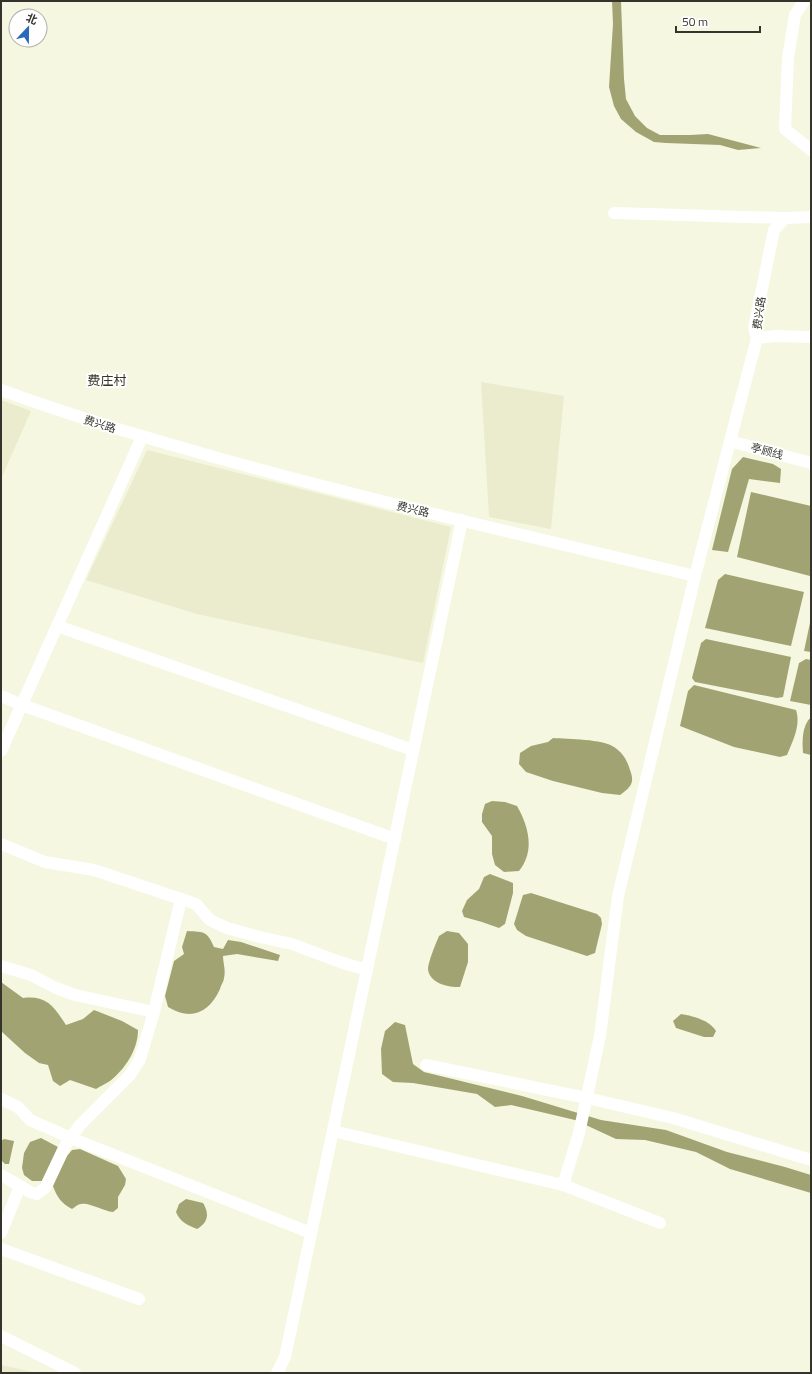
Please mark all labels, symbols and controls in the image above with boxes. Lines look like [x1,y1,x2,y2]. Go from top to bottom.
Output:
north arrow [8,8,48,48]
scale bar [676,8,760,34]
text: 北 [24,9,40,28]
text: 50 m [682,12,708,31]
street label: 费兴路 [749,296,769,330]
district label: 费庄村 [87,370,127,390]
street label: 费兴路 [82,412,118,436]
street label: 亭顾线 [749,439,785,463]
street label: 费兴路 [395,497,431,521]

